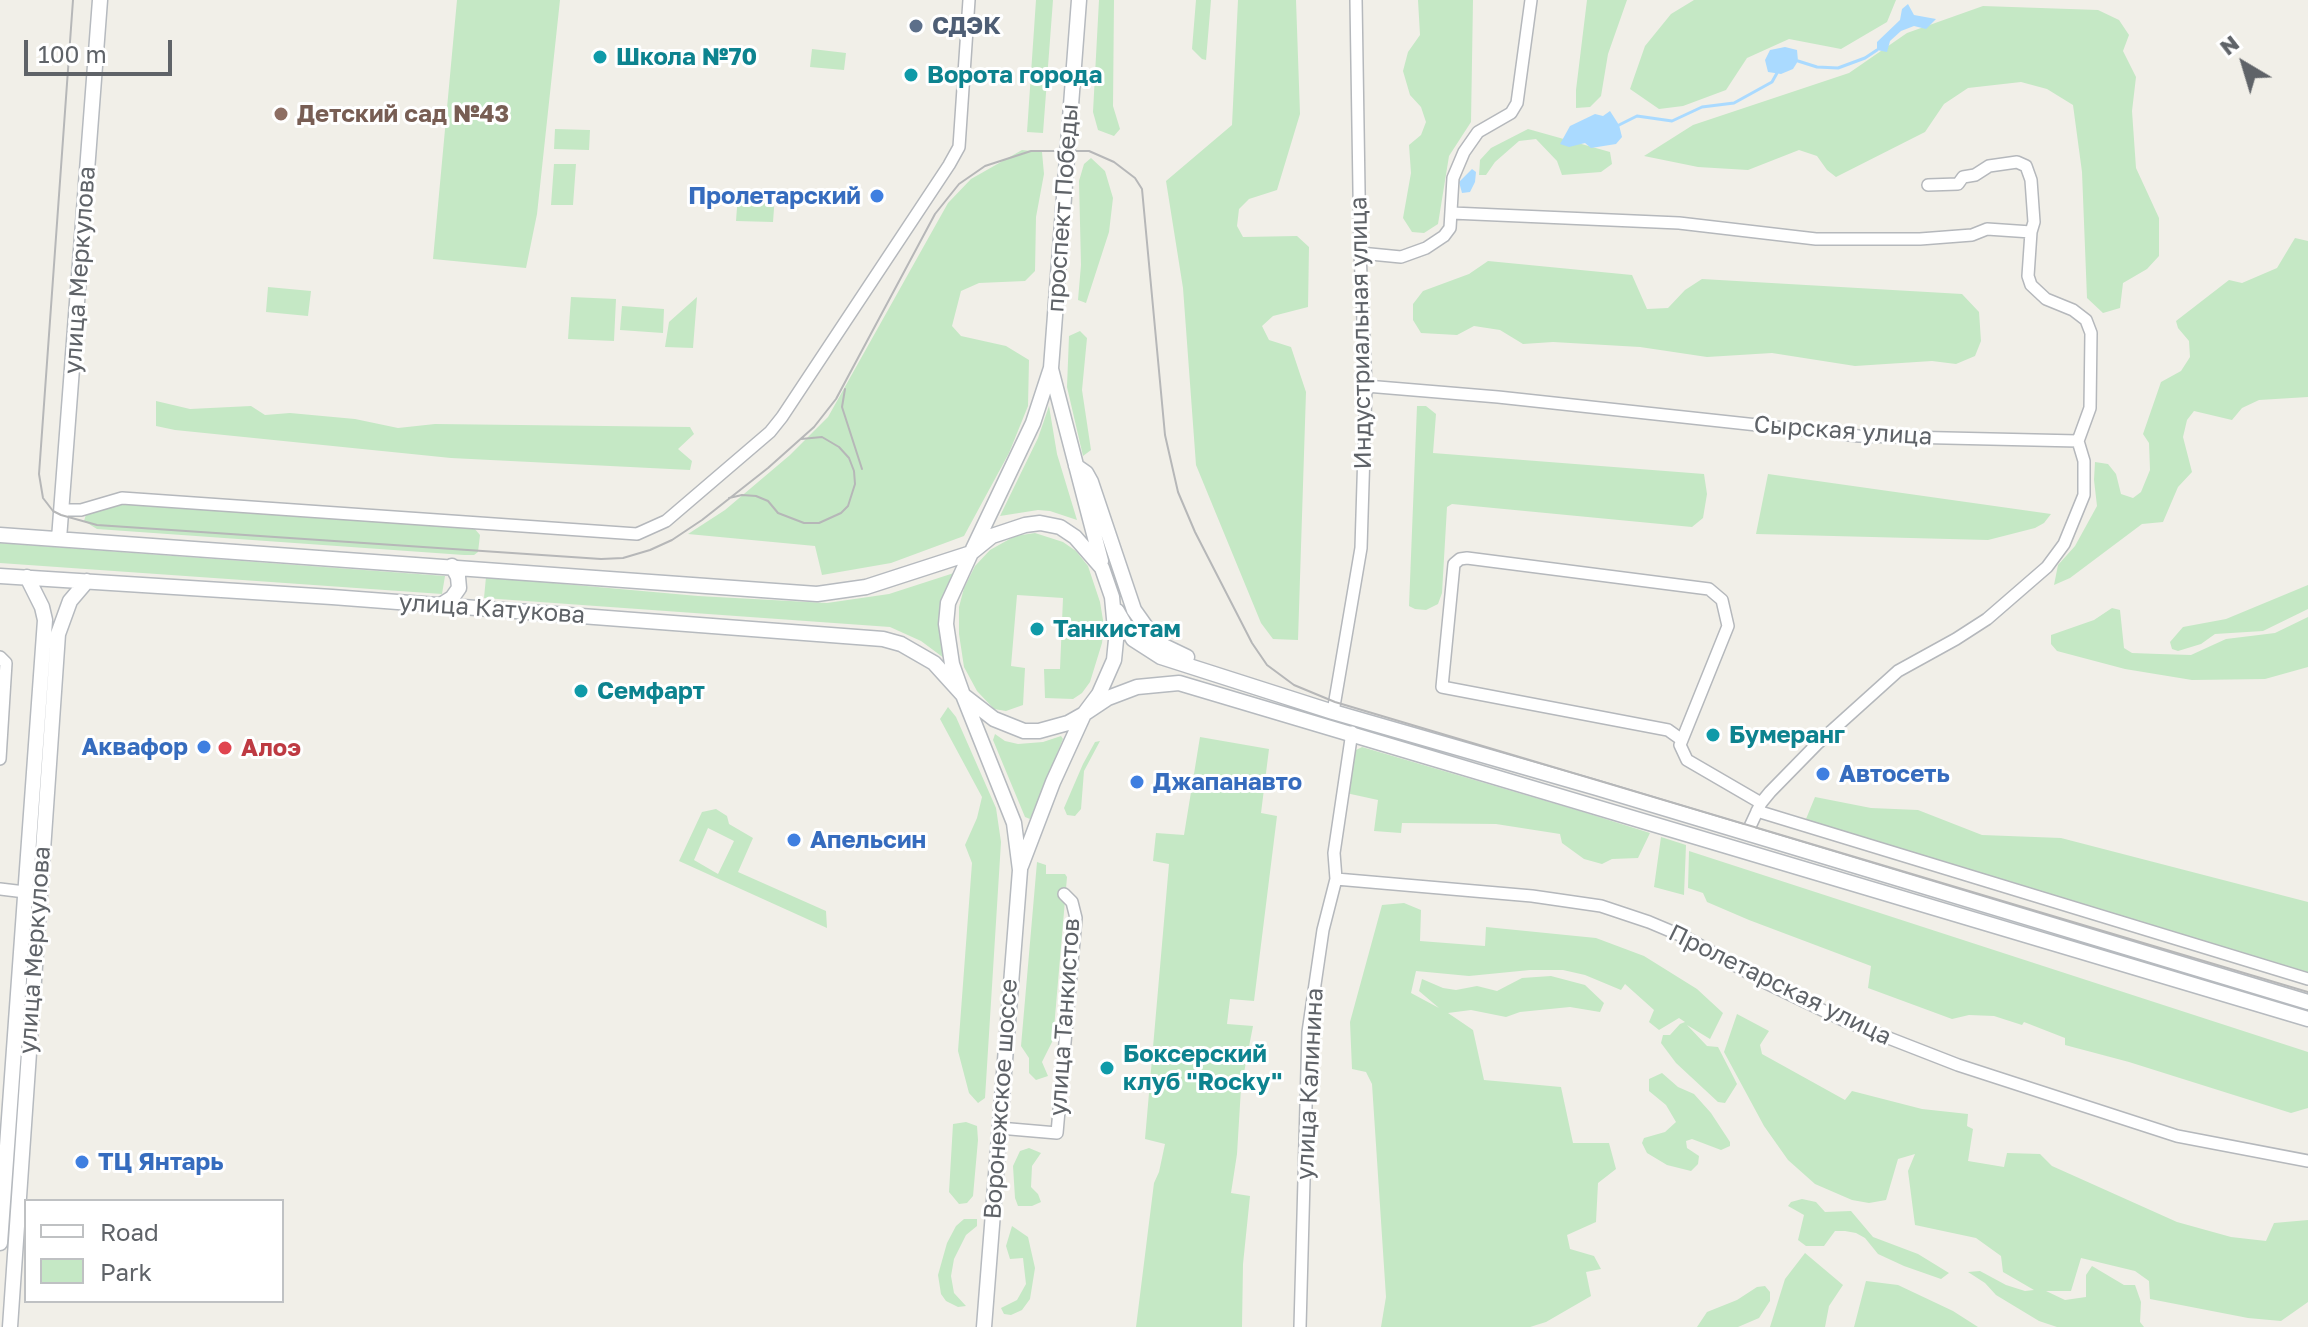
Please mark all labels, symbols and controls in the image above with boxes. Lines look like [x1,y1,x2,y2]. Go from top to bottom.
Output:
place label: СДЭК [932,12,1001,40]
marker: СДЭК [907,17,925,35]
scale bar [28,24,176,74]
north arrow [2204,24,2284,104]
text: N [2214,29,2244,60]
text: 100 m [38,39,107,68]
place label: Школа №70 [616,43,757,71]
marker: Школа №70 [591,48,609,66]
place label: Ворота города [927,61,1102,89]
marker: Ворота города [902,66,920,84]
place label: Детский сад №43 [297,100,509,128]
street label: проспект Победы [1041,103,1085,313]
marker: Детский сад №43 [272,105,290,123]
street label: улица Меркулова [58,165,102,375]
place label: Пролетарский [688,182,861,210]
marker: Пролетарский [868,187,886,205]
street label: Индустриальная улица [1344,196,1378,470]
street label: Сырская улица [1753,410,1933,452]
street label: улица Катукова [398,588,586,630]
place label: Танкистам [1053,615,1181,643]
marker: Танкистам [1028,620,1046,638]
place label: Семфарт [597,677,705,705]
marker: Семфарт [572,682,590,700]
place label: Бумеранг [1729,721,1845,749]
marker: Бумеранг [1704,726,1722,744]
place label: Аквафор [82,733,188,761]
place label: Алоэ [241,734,301,762]
marker: Аквафор [195,738,213,756]
marker: Алоэ [216,739,234,757]
place label: Автосеть [1839,760,1950,788]
marker: Автосеть [1814,765,1832,783]
place label: Джапанавто [1153,768,1302,796]
marker: Джапанавто [1128,773,1146,791]
place label: Апельсин [810,826,926,854]
marker: Апельсин [785,831,803,849]
street label: улица Меркулова [13,845,57,1055]
street label: улица Танкистов [1044,917,1086,1117]
street label: Пролетарская улица [1664,918,1896,1052]
street label: Воронежское шоссе [978,978,1024,1220]
street label: улица Калинина [1291,987,1329,1181]
place label: Боксерский клуб "Rocky" [1123,1040,1282,1096]
marker: Боксерский клуб "Rocky" [1098,1059,1116,1077]
place label: ТЦ Янтарь [98,1148,223,1176]
marker: ТЦ Янтарь [73,1153,91,1171]
legend [24,1199,284,1303]
text: Road [100,1217,159,1246]
text: Park [100,1257,152,1286]

